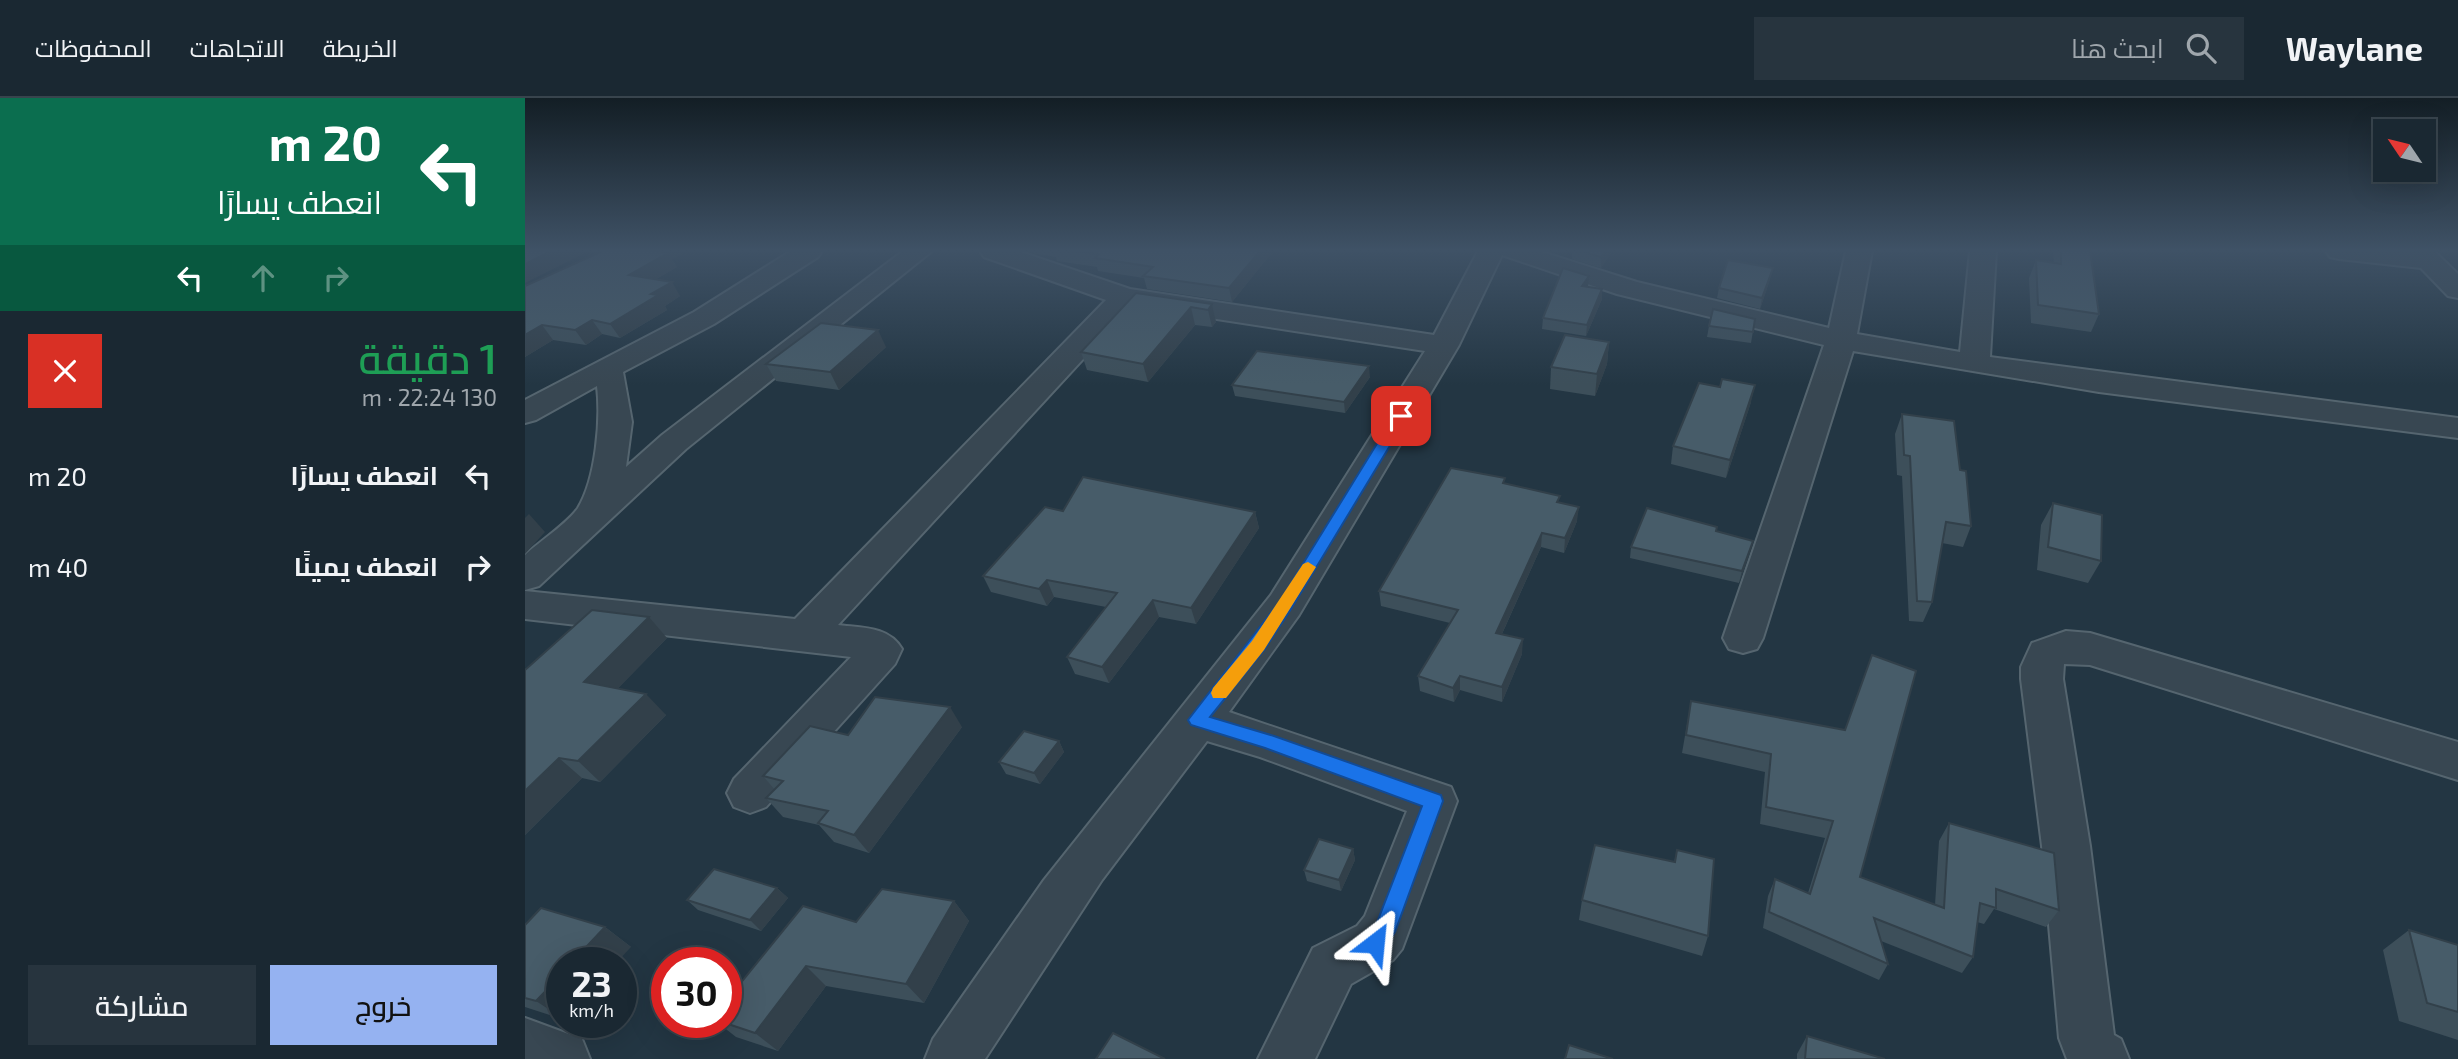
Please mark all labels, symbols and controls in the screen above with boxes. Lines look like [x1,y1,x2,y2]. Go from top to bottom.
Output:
search box [1754,17,2244,80]
text: Waylane [2286,28,2423,68]
icon: search [2182,29,2220,67]
text: ابحث هنا [2071,32,2164,63]
text: المحفوظات [35,33,152,62]
text: الاتجاهات [190,33,285,62]
text: الخريطة [323,33,398,62]
text: 20 m [269,112,382,171]
north arrow [2373,119,2436,182]
map controls [2373,119,2436,182]
icon: left [406,126,497,217]
text: انعطف يسارًا [217,182,382,220]
icon: left [171,259,209,297]
icon: ahead [244,259,282,297]
icon: right [317,259,355,297]
text: 1 دقيقة [358,332,497,382]
button: close [28,334,102,408]
text: 130 m · 22:24 [362,383,497,411]
pin [1371,386,1431,446]
icon: arrive [1382,397,1420,435]
icon: left [459,457,497,495]
text: انعطف يسارًا [291,459,438,490]
text: 20 m [28,460,87,491]
icon: right [459,548,497,586]
text: انعطف يمينًا [294,550,438,581]
text: 40 m [28,551,88,582]
position arrow [1338,906,1412,980]
speed limit sign: 30 [651,947,742,1038]
text: 23 [571,962,612,1004]
button: مشاركة [28,965,256,1045]
button: خروج [270,965,497,1045]
text: km/h [569,999,614,1021]

